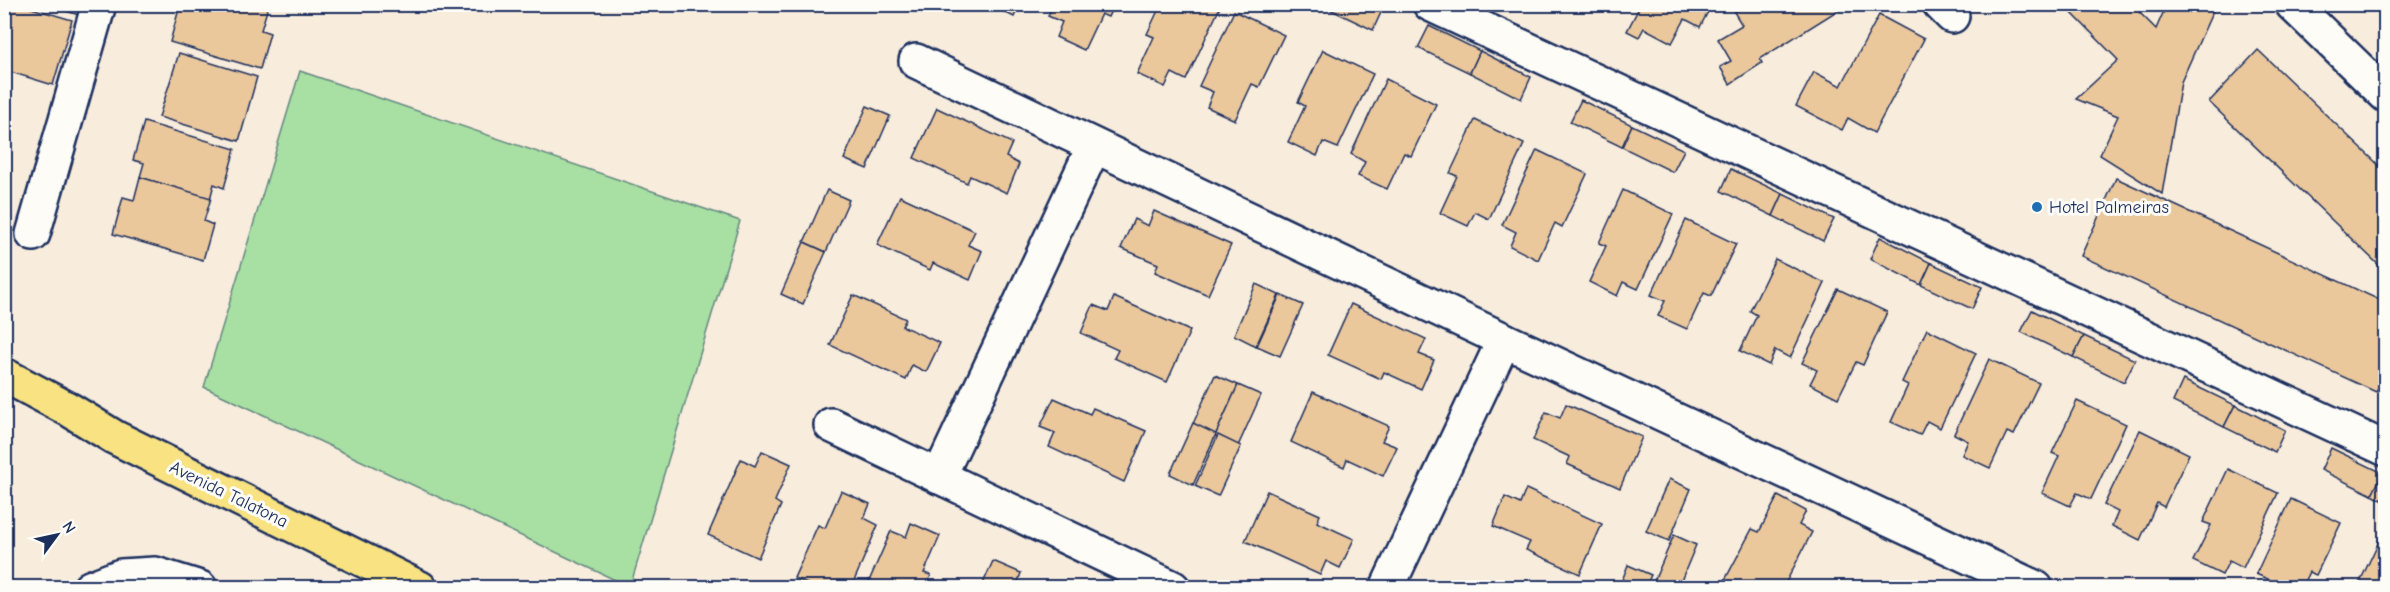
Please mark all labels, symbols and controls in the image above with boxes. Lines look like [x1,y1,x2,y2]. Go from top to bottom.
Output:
place label: Hotel Palmeiras [2049,197,2169,218]
marker: Hotel Palmeiras [2030,200,2044,214]
street label: Avenida Talatona [166,457,291,532]
north arrow [27,505,87,565]
text: N [58,518,79,537]

